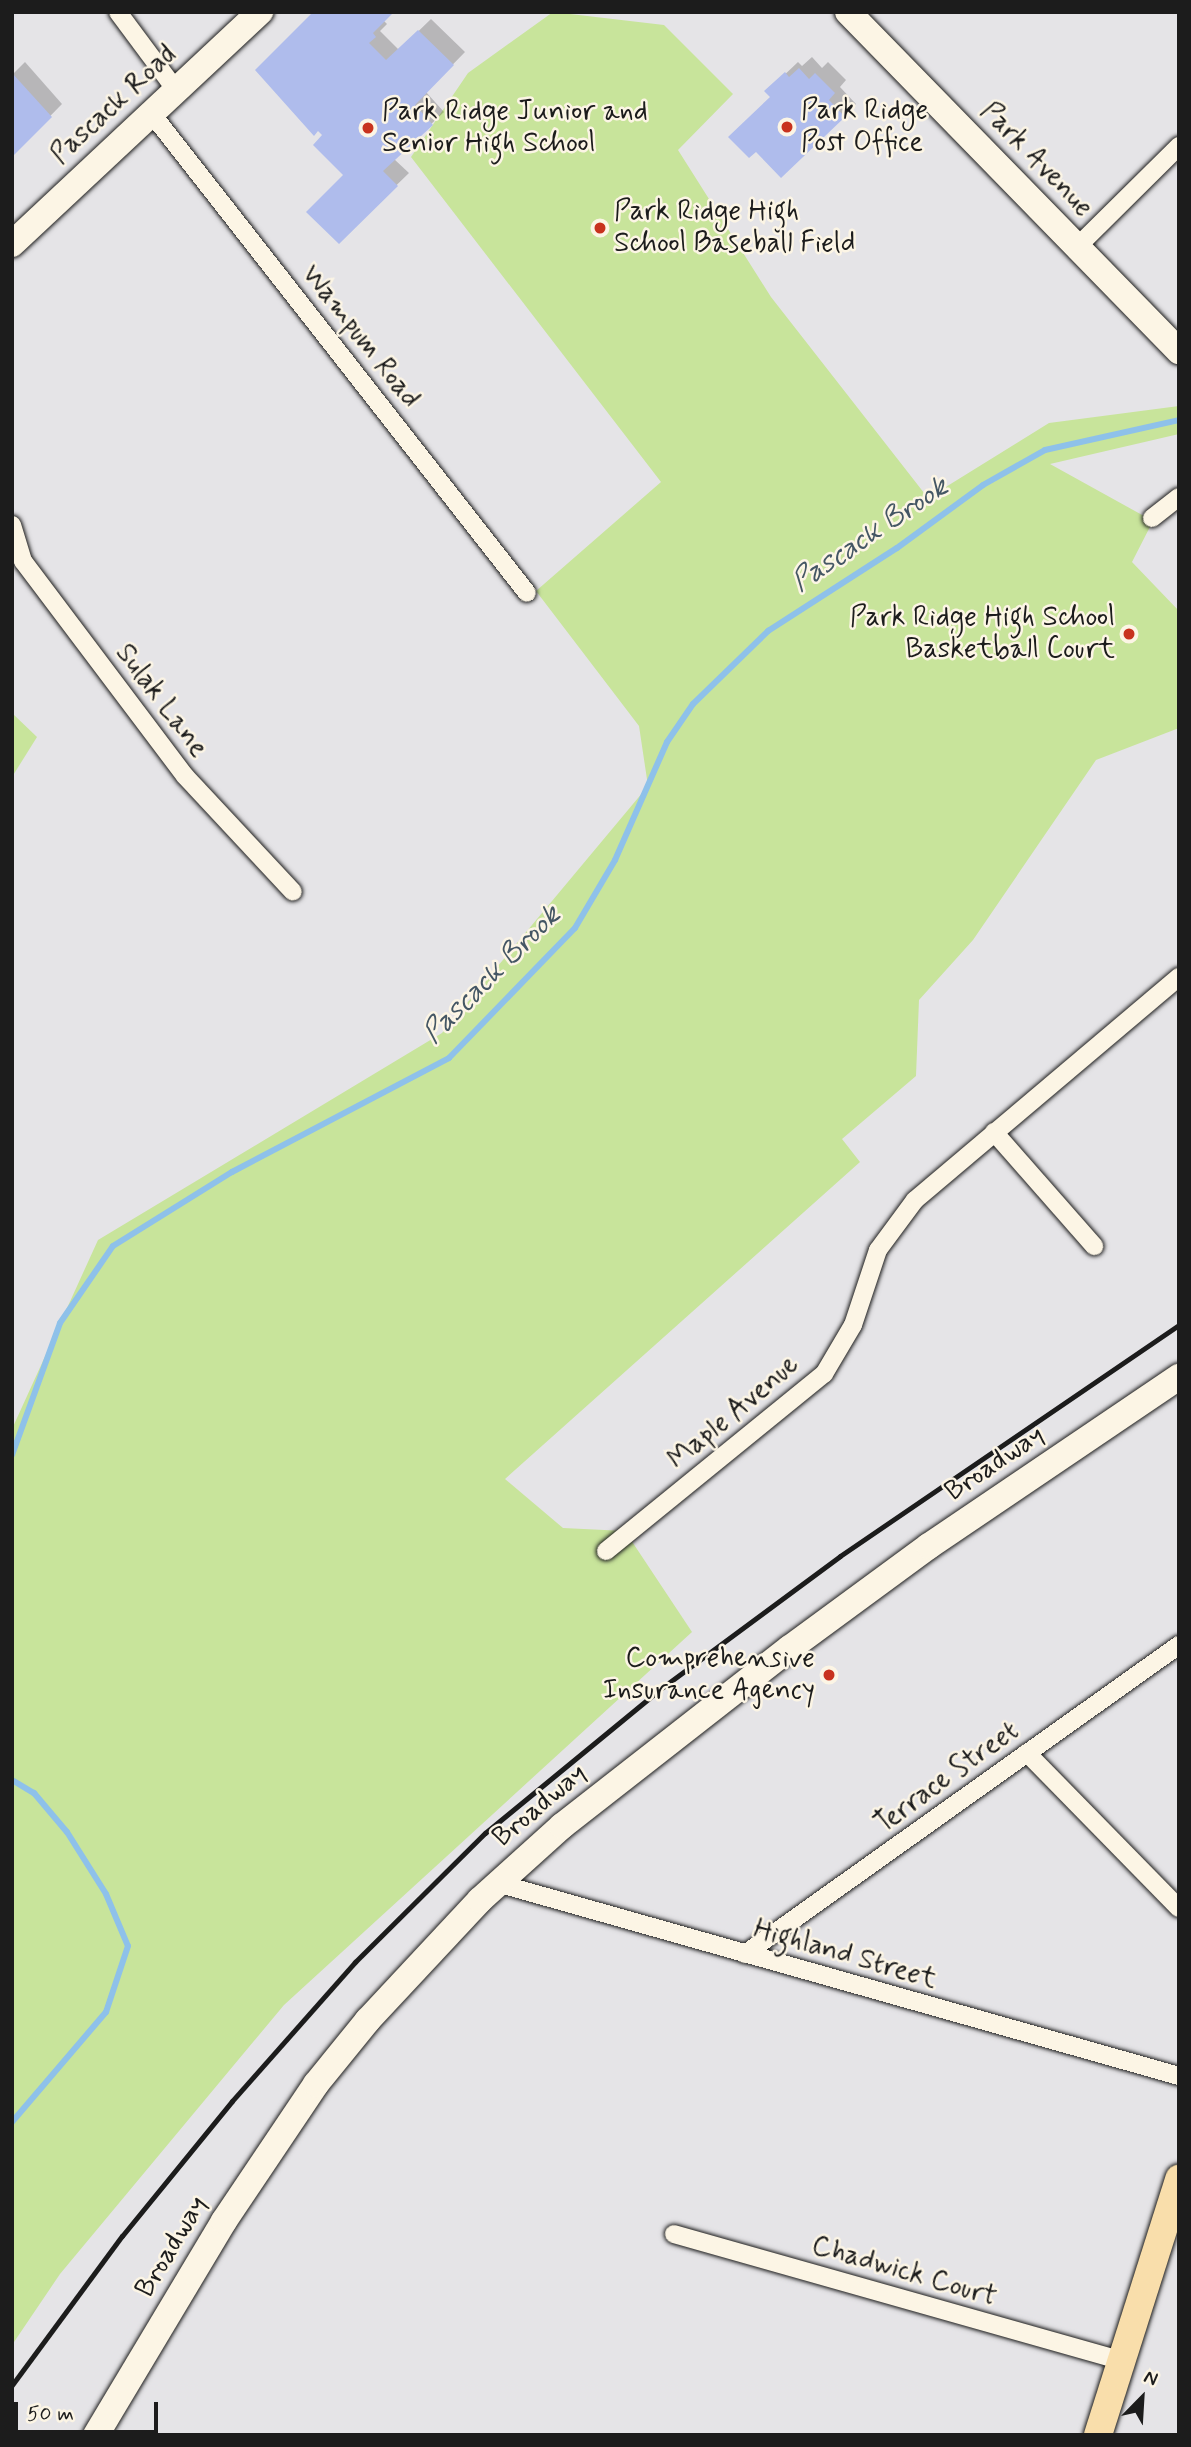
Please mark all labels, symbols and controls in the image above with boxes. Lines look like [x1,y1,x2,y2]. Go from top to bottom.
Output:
street label: Pascack Road [45,39,183,171]
place label: Park Ridge Post Office [801,94,928,160]
street label: Park Avenue [971,94,1101,226]
place label: Park Ridge Junior and Senior High School [382,95,642,161]
marker: Park Ridge Post Office [779,119,795,135]
marker: Park Ridge Junior and Senior High School [360,120,376,136]
place label: Park Ridge High School Baseball Field [614,195,860,261]
marker: Park Ridge High School Baseball Field [592,220,608,236]
street label: Wampum Road [293,258,427,416]
water label: Pascack Brook [785,470,955,600]
place label: Park Ridge High School Basketball Court [850,601,1115,667]
marker: Park Ridge High School Basketball Court [1121,626,1137,642]
street label: Sulak Lane [108,639,214,763]
water label: Pascack Brook [415,898,569,1052]
street label: Maple Avenue [660,1347,808,1479]
street label: Broadway [939,1419,1051,1509]
place label: Comprehensive Insurance Agency [603,1642,815,1708]
marker: Comprehensive Insurance Agency [821,1667,837,1683]
street label: Terrace Street [866,1713,1028,1843]
street label: Broadway [486,1757,594,1855]
street label: Highland Street [750,1913,940,1997]
street label: Broadway [129,2190,215,2304]
street label: Chadwick Court [808,2230,1000,2314]
north arrow [1107,2363,1177,2433]
text: N [1140,2364,1162,2392]
scale bar [18,2388,161,2432]
text: 50 m [27,2400,74,2428]

